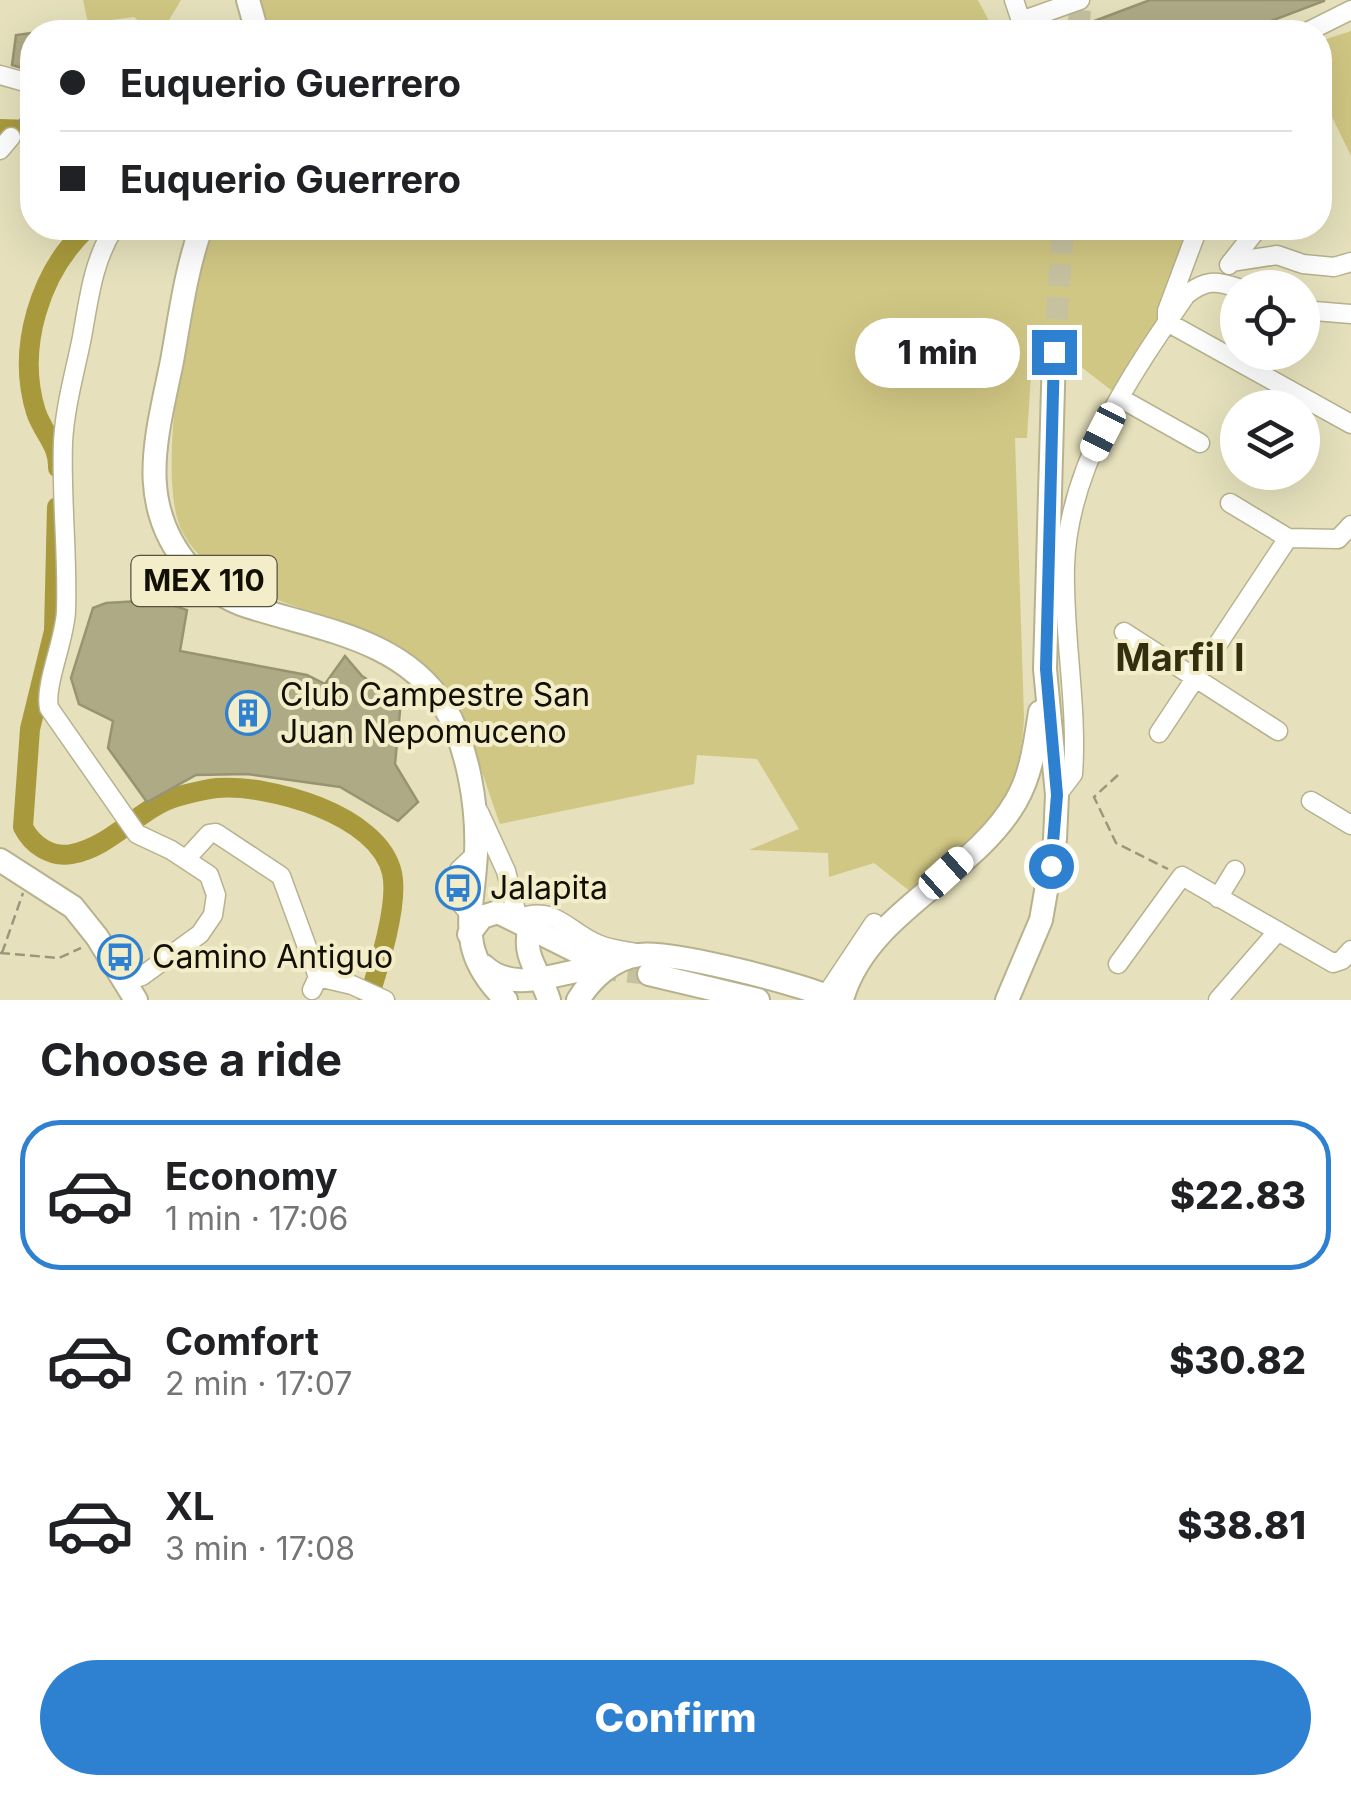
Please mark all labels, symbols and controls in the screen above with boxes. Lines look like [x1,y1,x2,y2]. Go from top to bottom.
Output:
text: Euquerio Guerrero [120,60,461,106]
text: Euquerio Guerrero [120,156,461,202]
map controls [1220,270,1320,490]
button: locate [1220,270,1320,370]
callout: 1 min [854,317,1019,387]
route end [1032,330,1077,375]
text: 1 min [897,333,978,372]
button: layers [1220,390,1320,490]
car [1076,398,1130,466]
road number: MEX 110 [132,556,276,606]
district label: Marfil I [1115,634,1245,680]
place label: Club Campestre San Juan Nepomuceno [280,675,590,751]
building icon: Club Campestre San Juan Nepomuceno [225,690,271,736]
car [914,842,978,904]
route start [1029,844,1074,889]
bus stop icon: Jalapita [435,865,481,911]
place label: Jalapita [490,868,608,907]
bus stop icon: Camino Antiguo [97,934,143,980]
place label: Camino Antiguo [152,937,393,976]
text: Choose a ride [40,1032,342,1087]
icon: car [45,1150,135,1240]
text: Economy [165,1153,338,1199]
text: $22.83 [1170,1172,1306,1218]
text: 1 min · 17:06 [165,1199,348,1238]
icon: car [45,1315,135,1405]
text: Comfort [165,1318,319,1364]
text: $30.82 [1169,1337,1306,1383]
text: 2 min · 17:07 [165,1364,352,1403]
icon: car [45,1480,135,1570]
text: XL [165,1483,215,1529]
text: $38.81 [1177,1502,1306,1548]
text: 3 min · 17:08 [165,1529,355,1568]
button: Confirm [40,1660,1311,1775]

